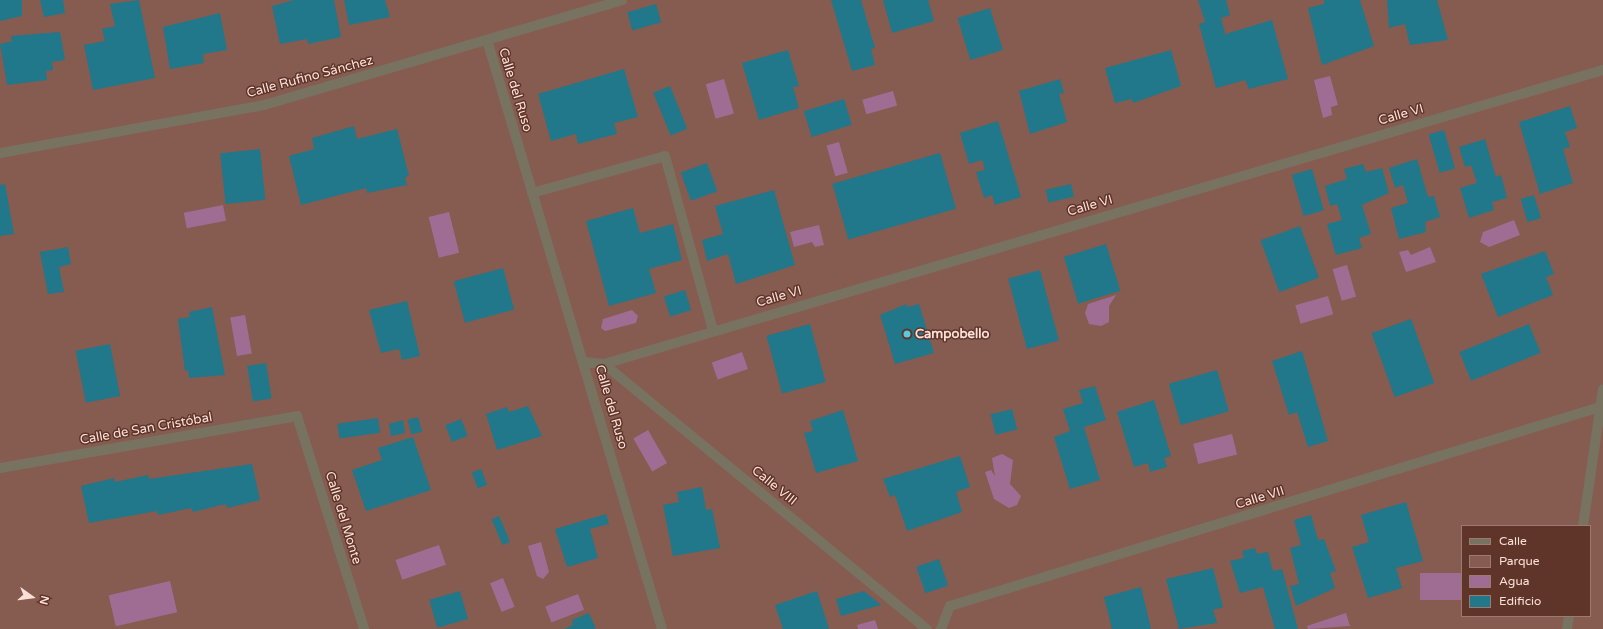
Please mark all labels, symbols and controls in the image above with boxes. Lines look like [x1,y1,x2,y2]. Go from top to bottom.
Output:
street label: Calle del Ruso [495,46,535,134]
street label: Calle Rufino Sánchez [245,53,375,101]
street label: Calle VI [1377,101,1425,129]
street label: Calle VI [1066,192,1114,220]
street label: Calle VI [755,283,803,311]
place label: Campobello [915,326,989,342]
marker: Campobello [902,329,912,339]
street label: Calle del Ruso [592,363,630,451]
street label: Calle de San Cristóbal [79,410,213,448]
street label: Calle VIII [748,463,800,509]
street label: Calle del Monte [322,470,364,566]
street label: Calle VII [1234,483,1286,513]
legend [1461,525,1591,617]
text: Calle [1499,534,1527,548]
text: Parque [1499,554,1540,568]
text: Agua [1499,574,1529,588]
north arrow [12,577,52,617]
text: N [37,594,52,606]
text: Edificio [1499,594,1541,608]

